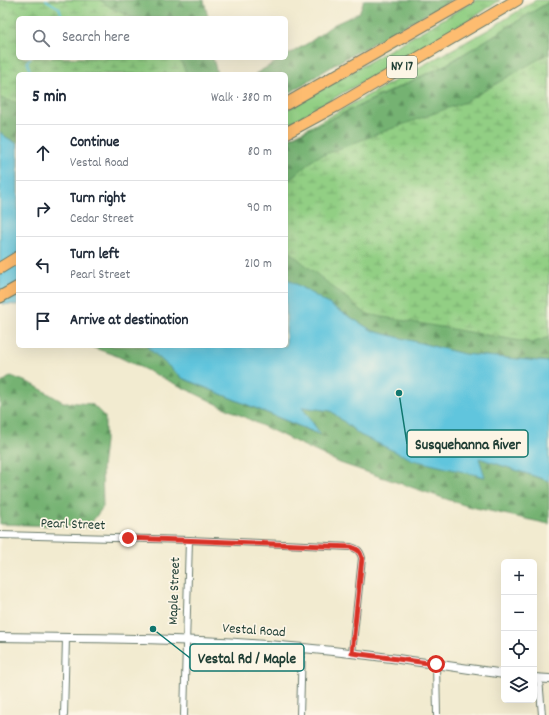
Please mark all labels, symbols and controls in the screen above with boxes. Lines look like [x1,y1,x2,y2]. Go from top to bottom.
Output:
search box [16,16,288,60]
icon: search [30,27,52,49]
text: Search here [62,27,130,49]
road number: NY 17 [387,56,417,78]
text: 5 min [32,86,66,110]
text: Walk · 380 m [211,89,272,108]
text: Continue [70,132,119,154]
icon: ahead [32,142,54,164]
text: 80 m [248,143,272,162]
text: Vestal Road [70,154,129,173]
text: Turn right [70,188,126,210]
icon: right [32,198,54,220]
text: 90 m [247,199,272,218]
text: Cedar Street [70,210,134,229]
text: Turn left [70,244,119,266]
icon: left [32,254,54,276]
text: 210 m [244,255,272,274]
text: Pearl Street [70,266,130,285]
icon: arrive [32,310,54,332]
text: Arrive at destination [70,310,188,332]
callout: Susquehanna River [407,430,528,457]
text: Susquehanna River [415,435,521,457]
street label: Pearl Street [40,514,106,536]
route end [119,529,137,547]
street label: Maple Street [164,557,186,625]
map controls [501,559,537,703]
button: + [501,559,537,595]
button: − [501,595,537,631]
street label: Vestal Road [222,619,286,643]
button: locate [501,631,537,667]
callout: Vestal Rd / Maple [190,644,304,671]
text: Vestal Rd / Maple [198,649,296,671]
route start [427,655,445,673]
button: layers [501,667,537,703]

